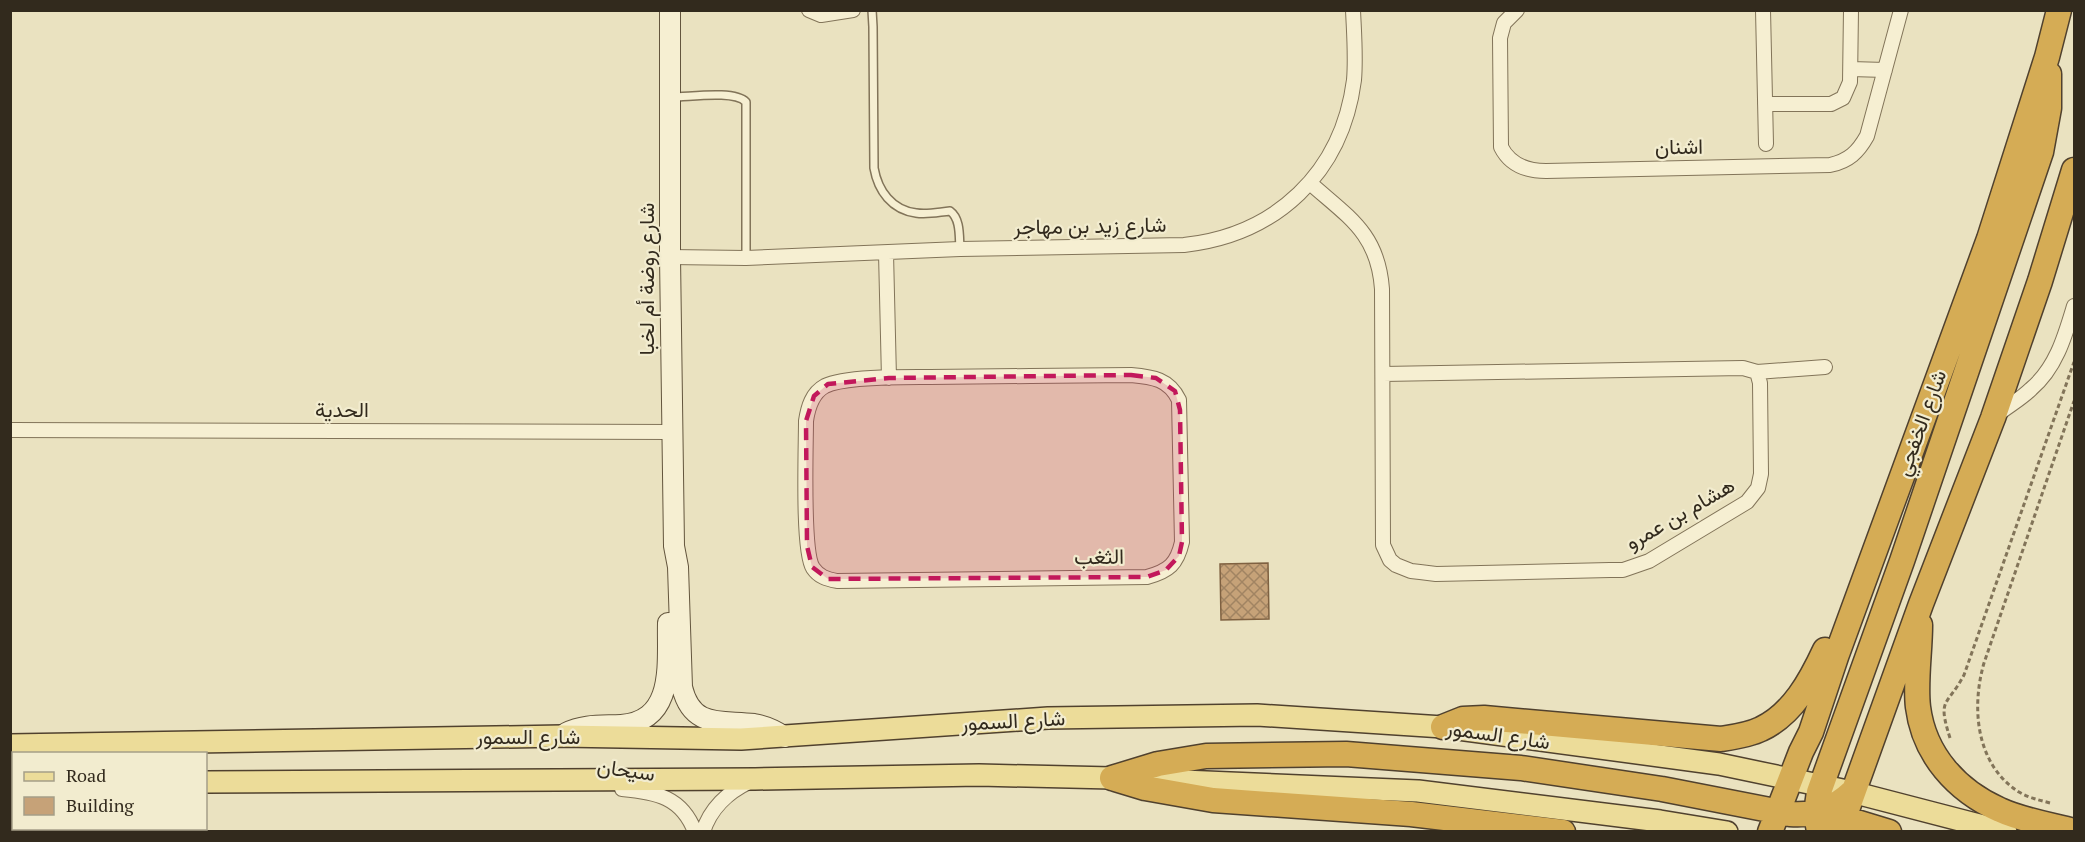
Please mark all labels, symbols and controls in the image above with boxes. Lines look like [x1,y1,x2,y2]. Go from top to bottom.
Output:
street label: اشنان [1655,132,1703,160]
street label: شارع روضة أم لخبا [632,203,661,355]
street label: شارع زيد بن مهاجر [1012,210,1167,241]
street label: شارع الخفجي [1888,366,1956,481]
street label: الحدية [315,395,369,423]
street label: هشام بن عمرو [1620,471,1740,557]
street label: الثغب [1074,542,1124,570]
street label: شارع السمور [959,703,1066,738]
street label: شارع السمور [1443,713,1552,756]
street label: شارع السمور [475,722,580,751]
street label: سيحان [595,751,657,787]
legend [12,752,207,830]
text: Road [66,763,106,787]
text: Building [66,793,134,817]

